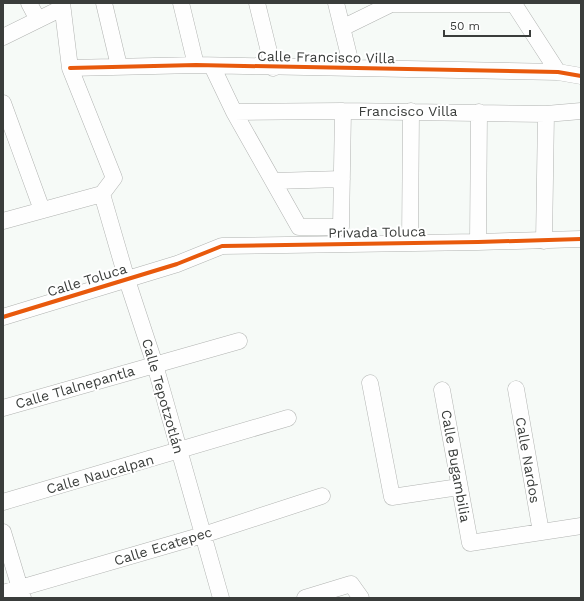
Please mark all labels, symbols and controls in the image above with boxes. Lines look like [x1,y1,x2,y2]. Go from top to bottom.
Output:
scale bar [444,12,530,38]
text: 50 m [450,19,480,33]
street label: Calle Francisco Villa [257,48,395,66]
street label: Francisco Villa [359,103,457,119]
street label: Privada Toluca [328,223,426,241]
street label: Calle Toluca [45,260,129,300]
street label: Calle Tepotzotlán [139,337,187,455]
street label: Calle Tlalnepantla [13,362,137,412]
street label: Calle Bugambilia [438,409,474,524]
street label: Calle Nardos [513,416,543,504]
street label: Calle Naucalpan [44,451,156,497]
street label: Calle Ecatepec [112,523,214,569]

